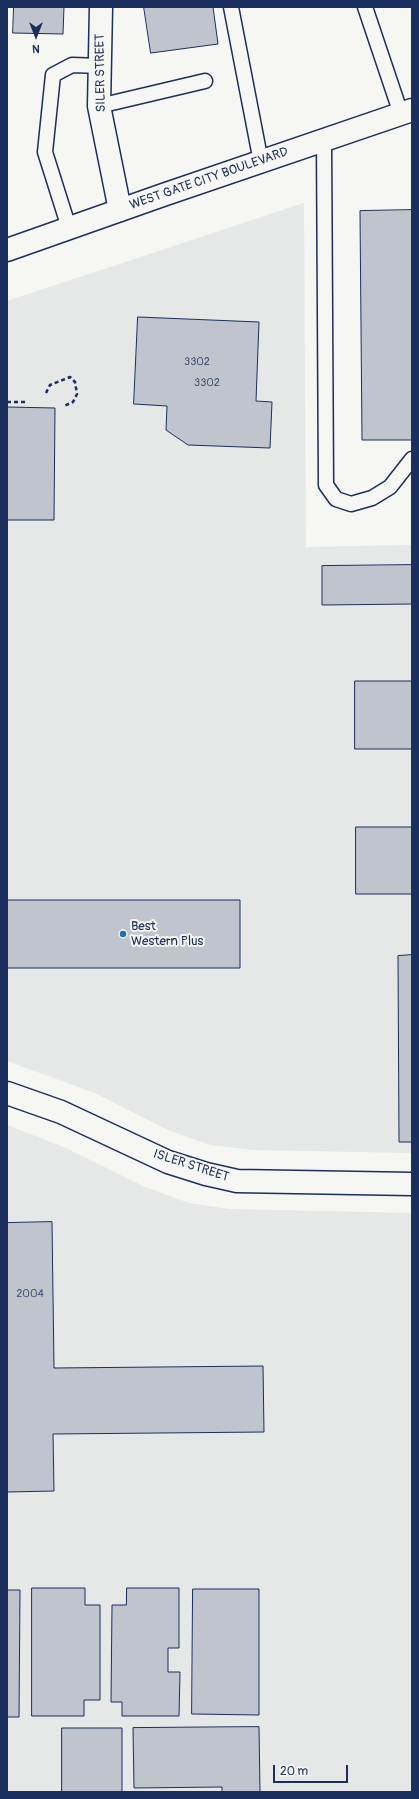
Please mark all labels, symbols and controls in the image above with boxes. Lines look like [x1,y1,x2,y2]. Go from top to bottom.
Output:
north arrow [16,16,56,56]
street label: SILER STREET [93,33,109,113]
text: N [32,42,40,55]
street label: WEST GATE CITY BOULEVARD [128,144,290,214]
house number: 3302 [184,355,210,369]
house number: 3302 [194,376,220,390]
place label: Best Western Plus [131,919,203,950]
marker: Best Western Plus [118,929,128,939]
street label: ISLER STREET [151,1146,231,1186]
house number: 2004 [16,1287,44,1301]
scale bar [275,1757,350,1783]
text: 20 m [280,1764,308,1779]

